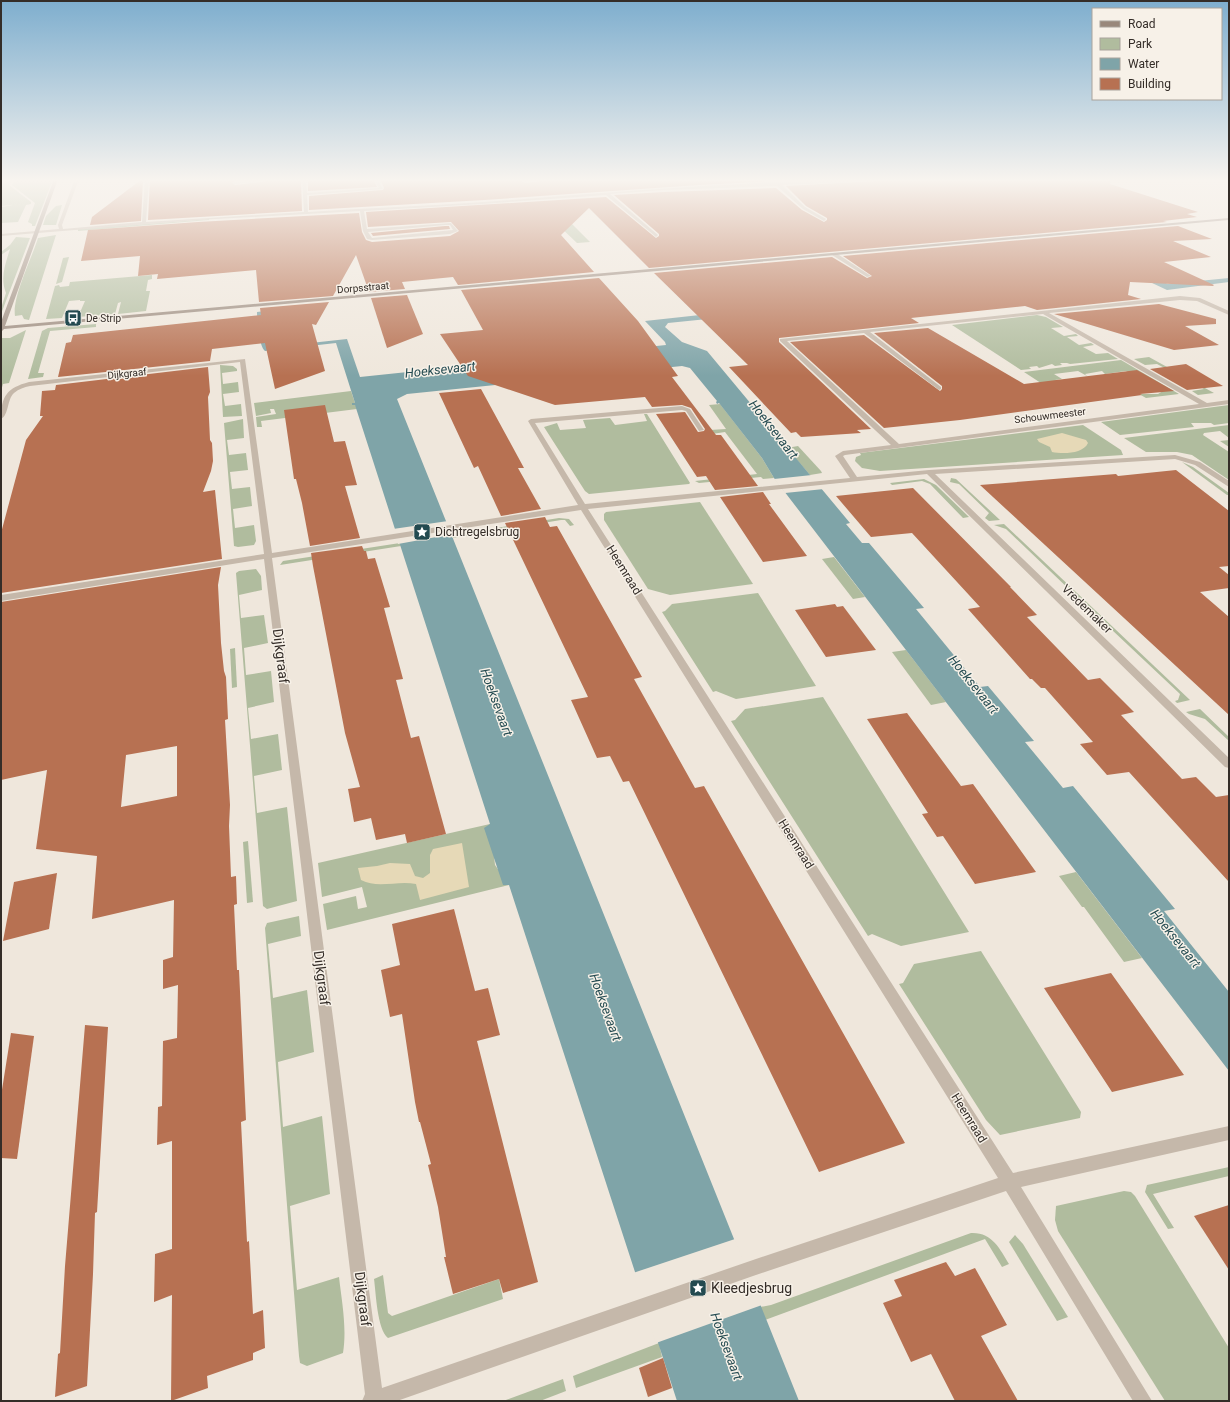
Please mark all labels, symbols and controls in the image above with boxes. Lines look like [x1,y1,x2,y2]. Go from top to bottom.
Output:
legend [1092,8,1222,100]
text: Road [1128,17,1156,31]
text: Park [1128,37,1153,51]
text: Water [1128,57,1159,71]
text: Building [1128,77,1171,91]
street label: Dorpsstraat [337,280,390,295]
bus stop icon: De Strip [63,308,83,328]
place label: De Strip [86,313,121,324]
water label: Hoeksevaart [404,358,477,381]
street label: Dijkgraaf [107,366,148,381]
water label: Hoeksevaart [746,397,802,463]
street label: Schouwmeester [1014,406,1087,425]
place icon: Dichtregelsbrug [412,522,432,542]
place label: Dichtregelsbrug [435,525,519,539]
street label: Heemraad [603,543,645,597]
street label: Vredemaker [1059,582,1115,636]
street label: Dijkgraaf [270,628,292,685]
water label: Hoeksevaart [945,652,1002,717]
water label: Hoeksevaart [477,666,516,739]
street label: Heemraad [775,817,817,871]
water label: Hoeksevaart [1147,906,1204,971]
street label: Dijkgraaf [311,950,333,1007]
water label: Hoeksevaart [586,971,625,1044]
street label: Heemraad [948,1091,990,1145]
street label: Dijkgraaf [352,1271,374,1328]
place icon: Kleedjesbrug [688,1278,708,1298]
place label: Kleedjesbrug [711,1280,792,1296]
water label: Hoeksevaart [707,1310,746,1383]

